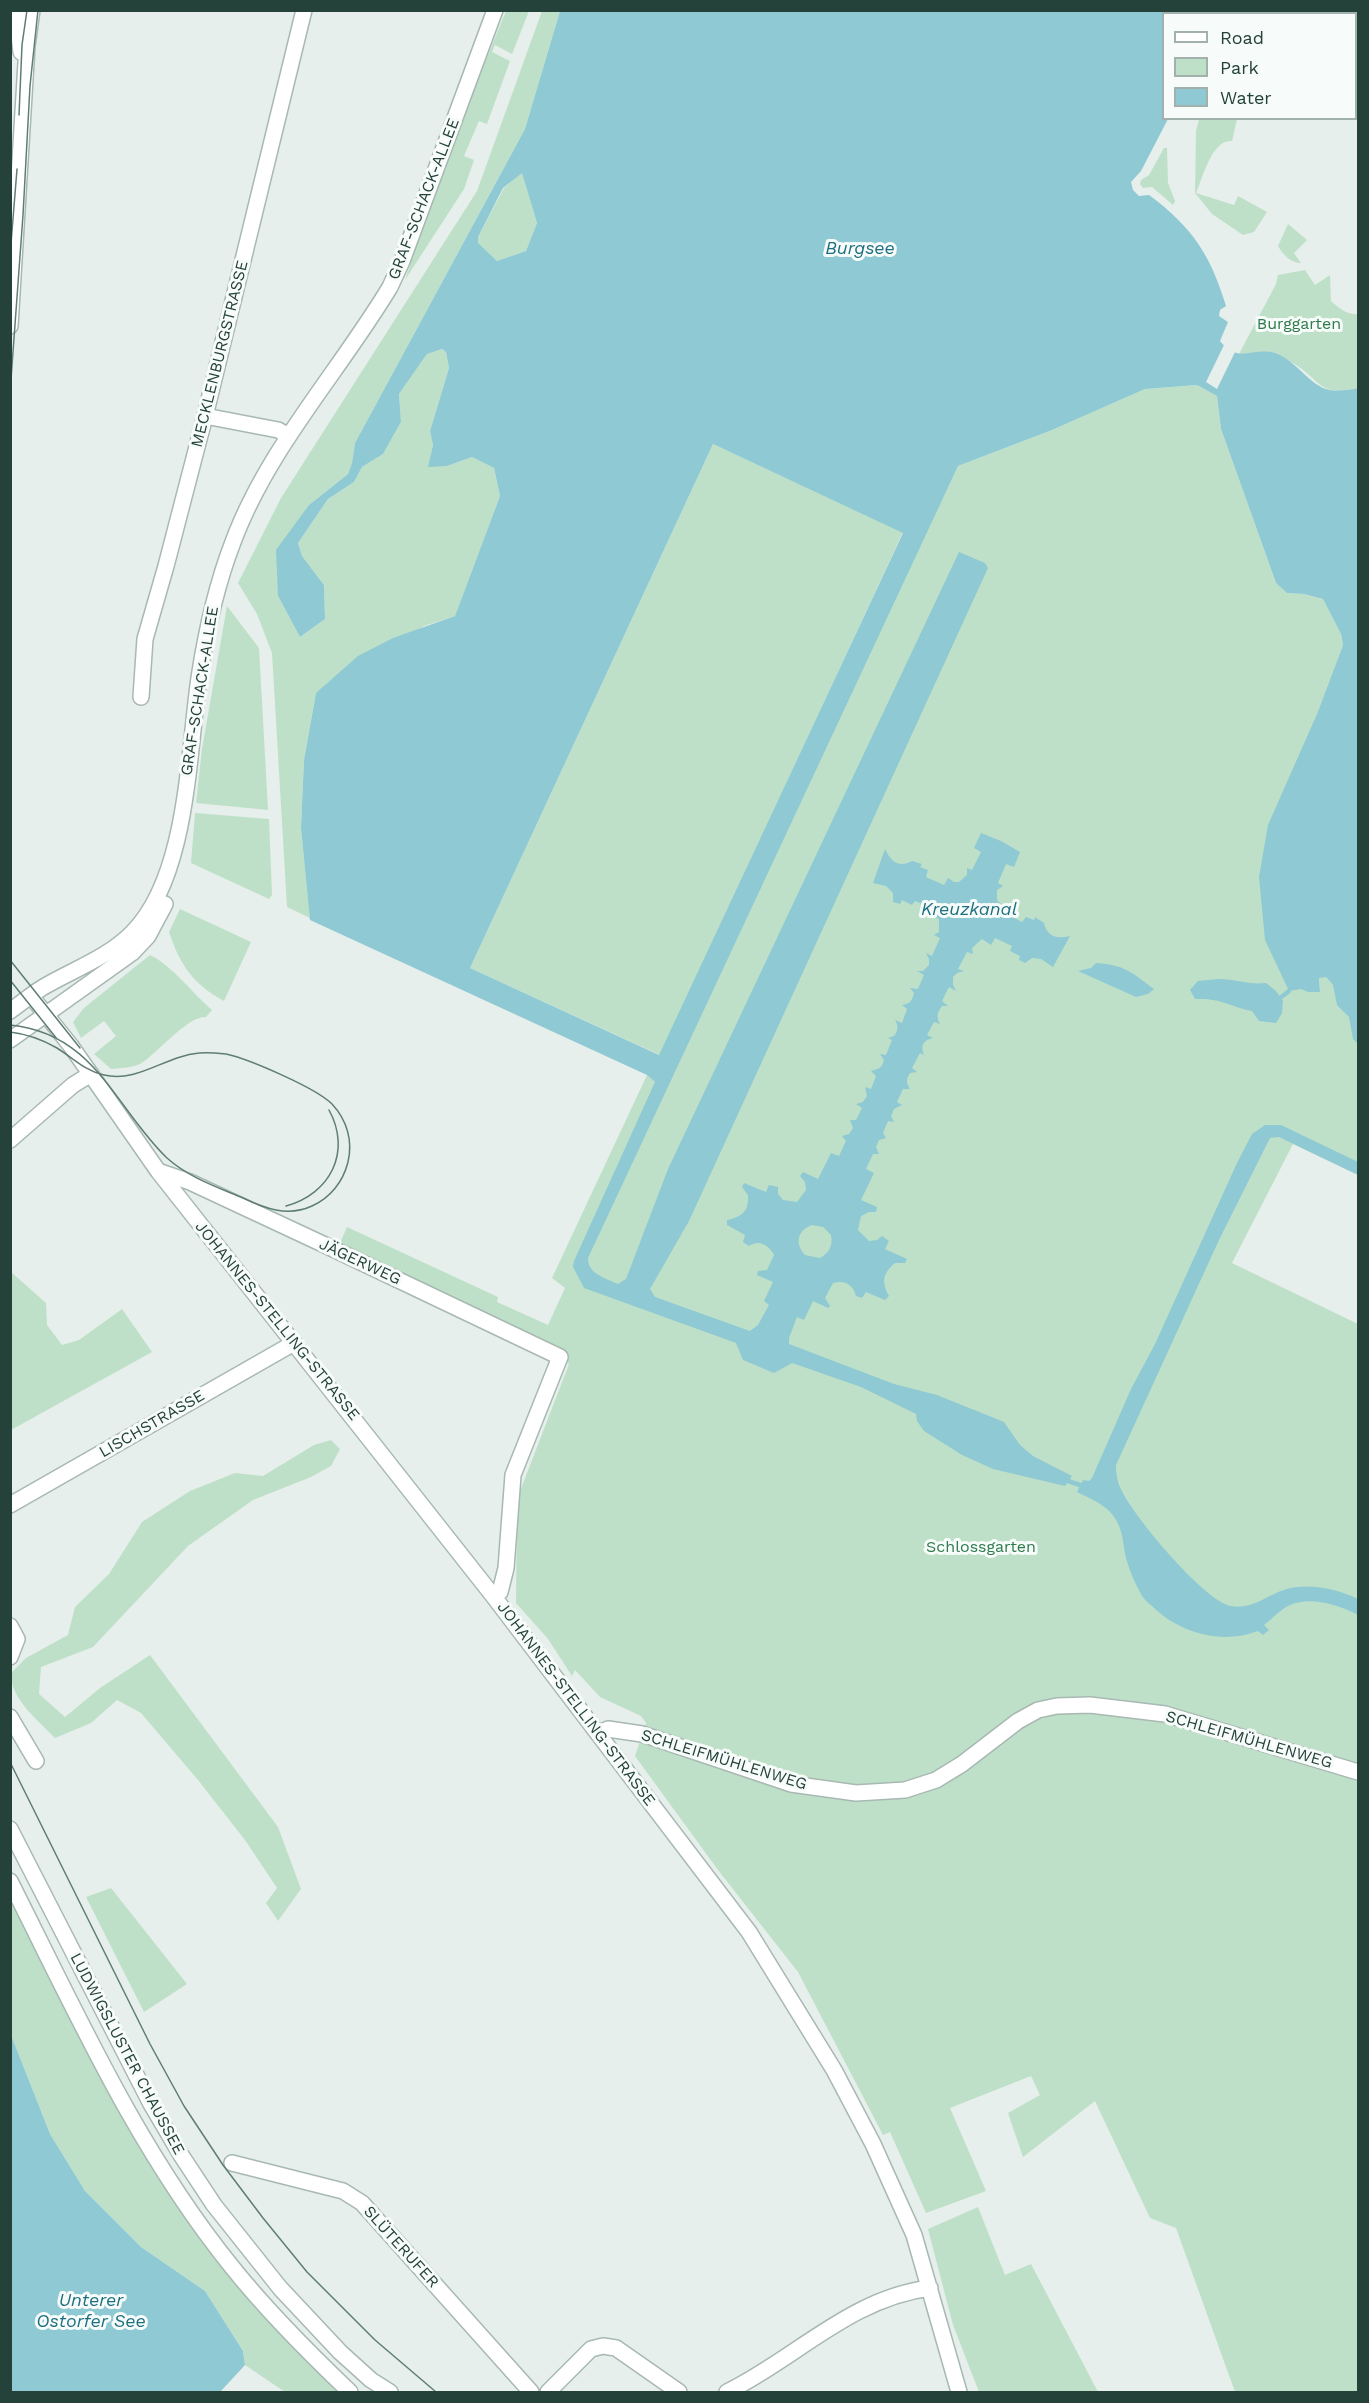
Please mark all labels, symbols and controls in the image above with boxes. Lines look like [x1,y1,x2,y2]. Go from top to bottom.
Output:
legend [1162,12,1357,120]
text: Road [1220,27,1264,48]
text: Park [1220,57,1259,78]
text: Water [1220,87,1272,108]
street label: GRAF-SCHACK-ALLEE [384,116,464,282]
water label: Burgsee [825,238,895,260]
street label: MECKLENBURGSTRASSE [187,259,253,449]
park label: Burggarten [1257,314,1341,334]
street label: GRAF-SCHACK-ALLEE [177,605,223,777]
water label: Kreuzkanal [921,899,1017,921]
street label: JOHANNES-STELLING-STRASSE [191,1217,363,1425]
street label: JÄGERWEG [316,1235,404,1289]
street label: LISCHSTRASSE [96,1386,208,1462]
park label: Schlossgarten [926,1537,1036,1557]
street label: JOHANNES-STELLING-STRASSE [493,1598,659,1810]
street label: SCHLEIFMÜHLENWEG [1163,1707,1335,1773]
street label: SCHLEIFMÜHLENWEG [639,1726,809,1794]
street label: LUDWIGSLUSTER CHAUSSEE [66,1950,188,2158]
street label: SLÜTERUFER [359,2202,443,2292]
water label: Unterer Ostorfer See [36,2290,146,2332]

